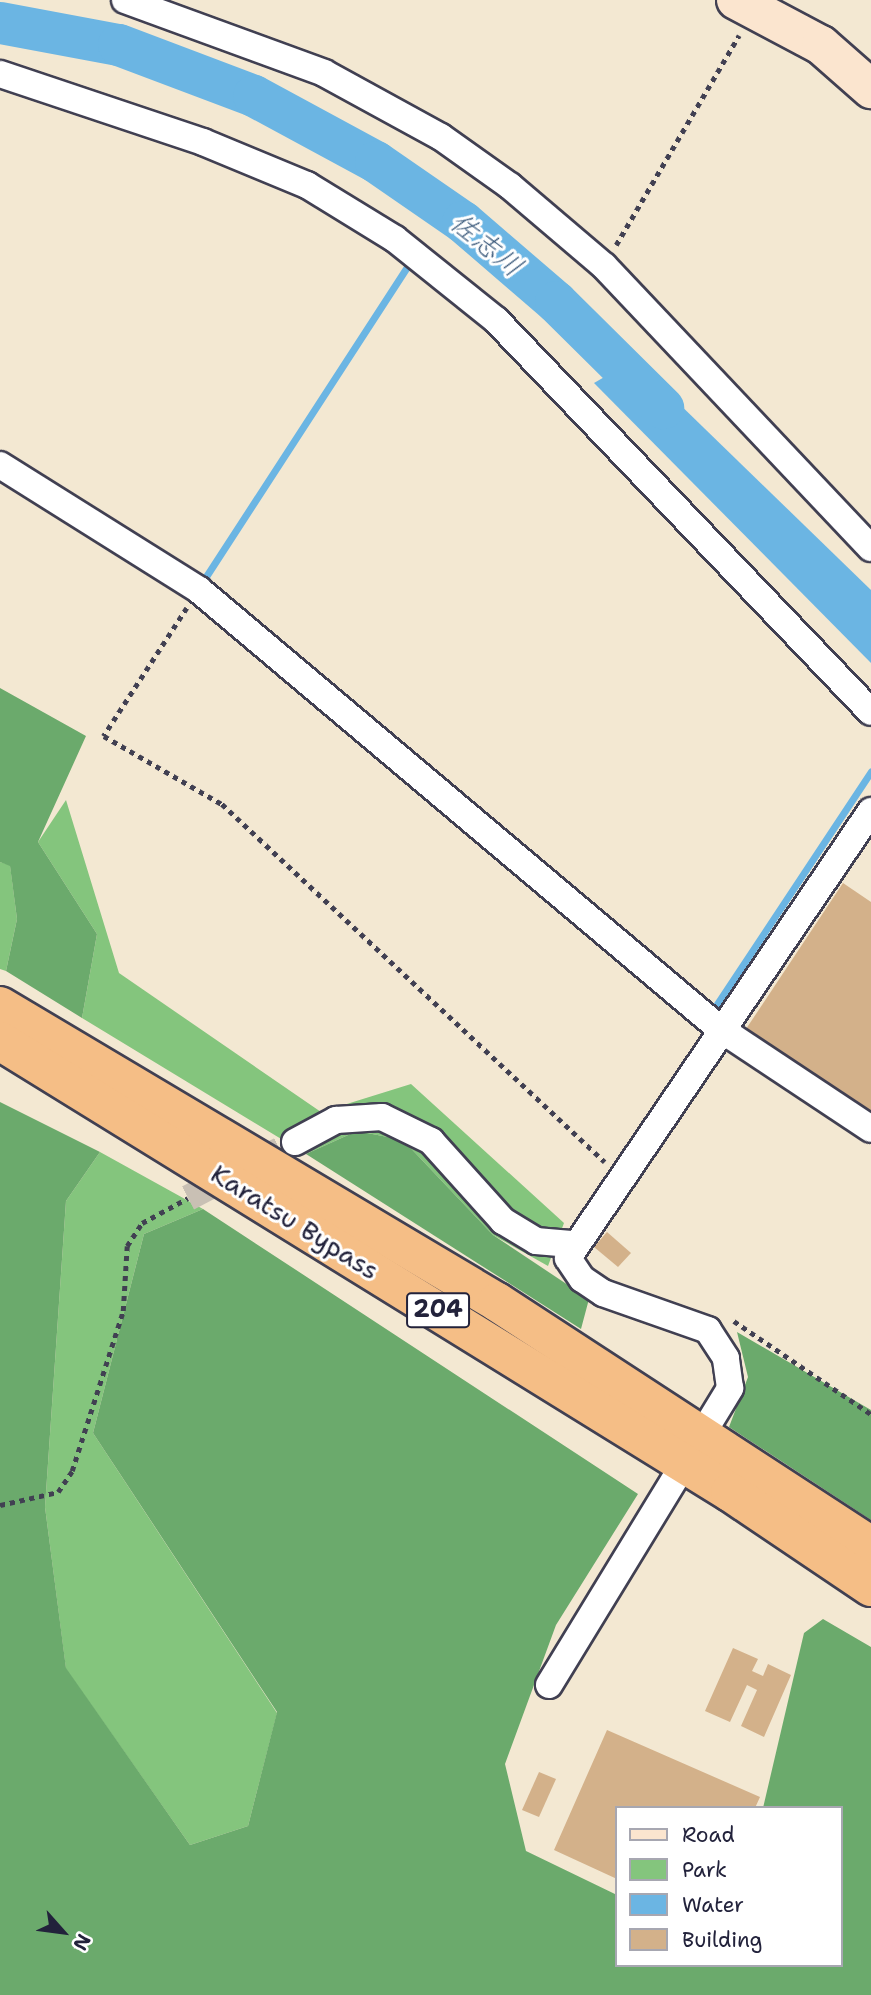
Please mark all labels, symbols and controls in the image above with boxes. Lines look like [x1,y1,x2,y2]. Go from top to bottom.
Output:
water label: 佐志川 [444,205,530,283]
street label: Karatsu Bypass [205,1158,385,1286]
road number: 204 [405,1290,471,1330]
legend [616,1806,843,1967]
text: Road [682,1821,735,1849]
text: Park [682,1856,727,1884]
text: Water [682,1891,744,1919]
north arrow [28,1897,98,1967]
text: Building [682,1926,762,1954]
text: N [67,1930,97,1955]

